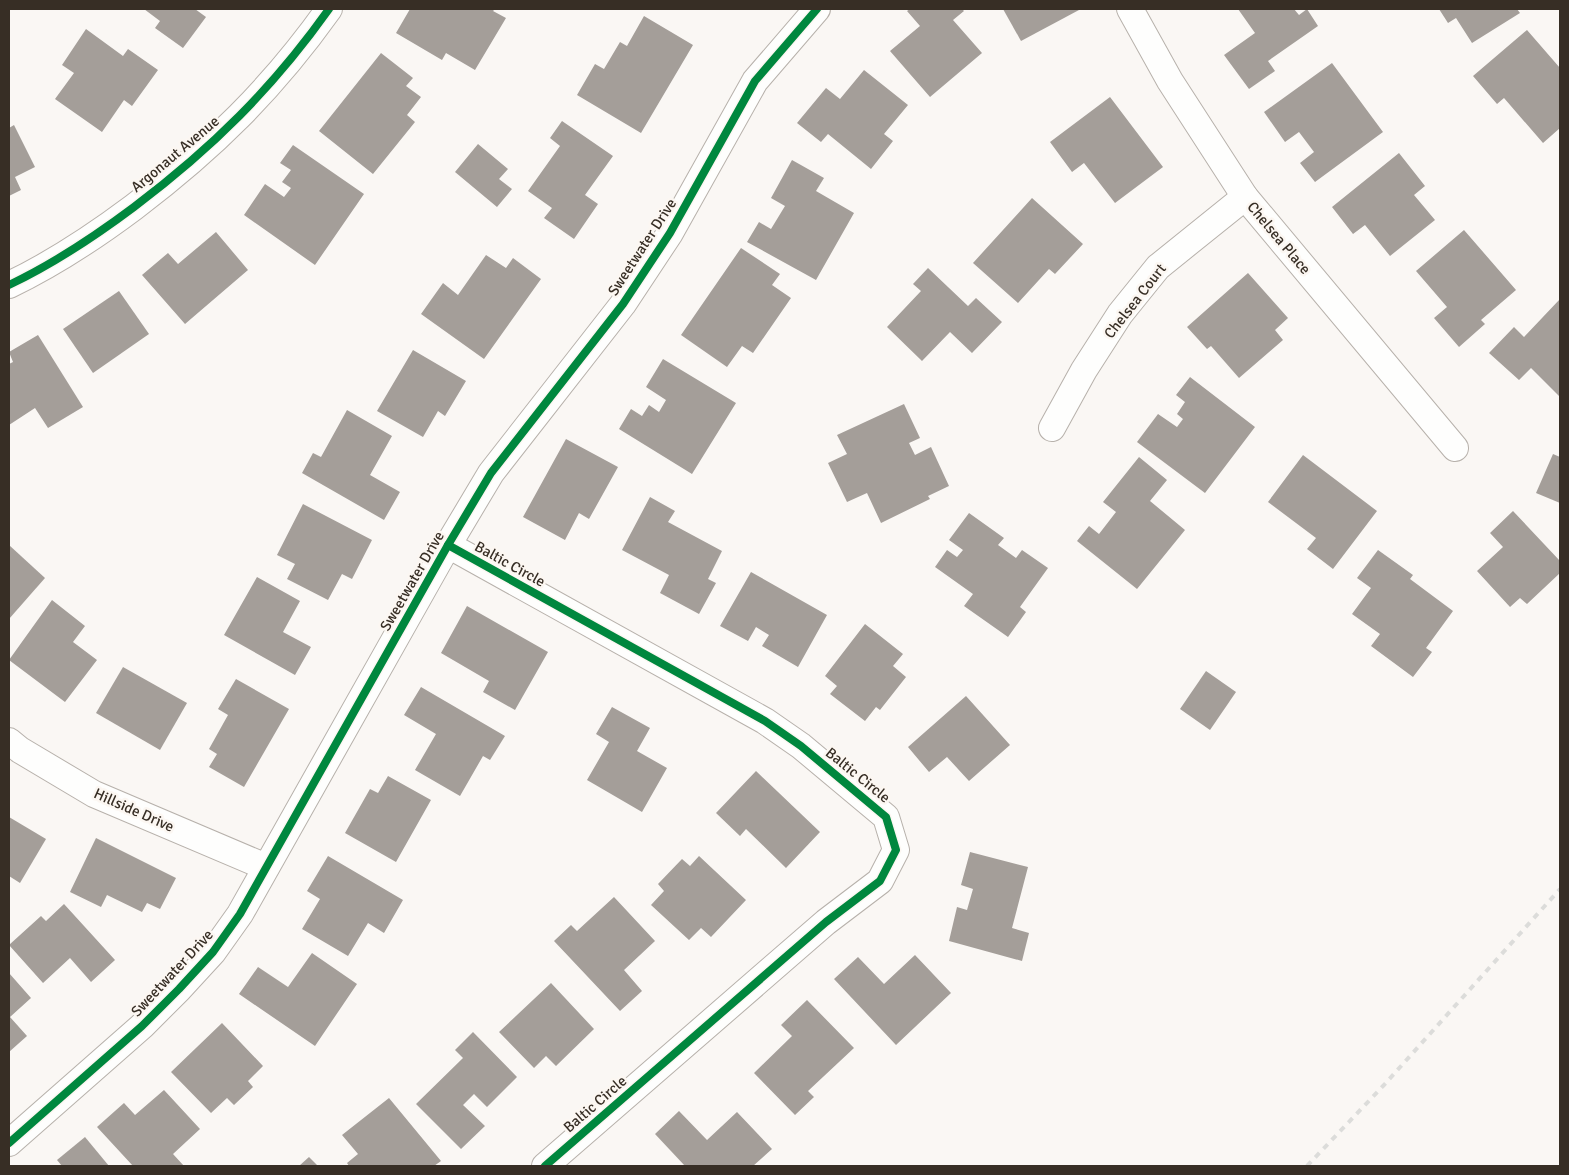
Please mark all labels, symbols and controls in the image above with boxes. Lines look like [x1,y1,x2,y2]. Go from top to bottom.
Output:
street label: Argonaut Avenue [127,112,223,196]
street label: Sweetwater Drive [604,195,680,299]
street label: Chelsea Place [1243,198,1315,278]
street label: Chelsea Court [1100,260,1170,342]
street label: Sweetwater Drive [376,528,448,634]
street label: Baltic Circle [472,537,548,591]
street label: Baltic Circle [822,744,894,806]
street label: Hillside Drive [91,784,177,836]
street label: Sweetwater Drive [127,926,217,1020]
street label: Baltic Circle [560,1072,630,1136]

